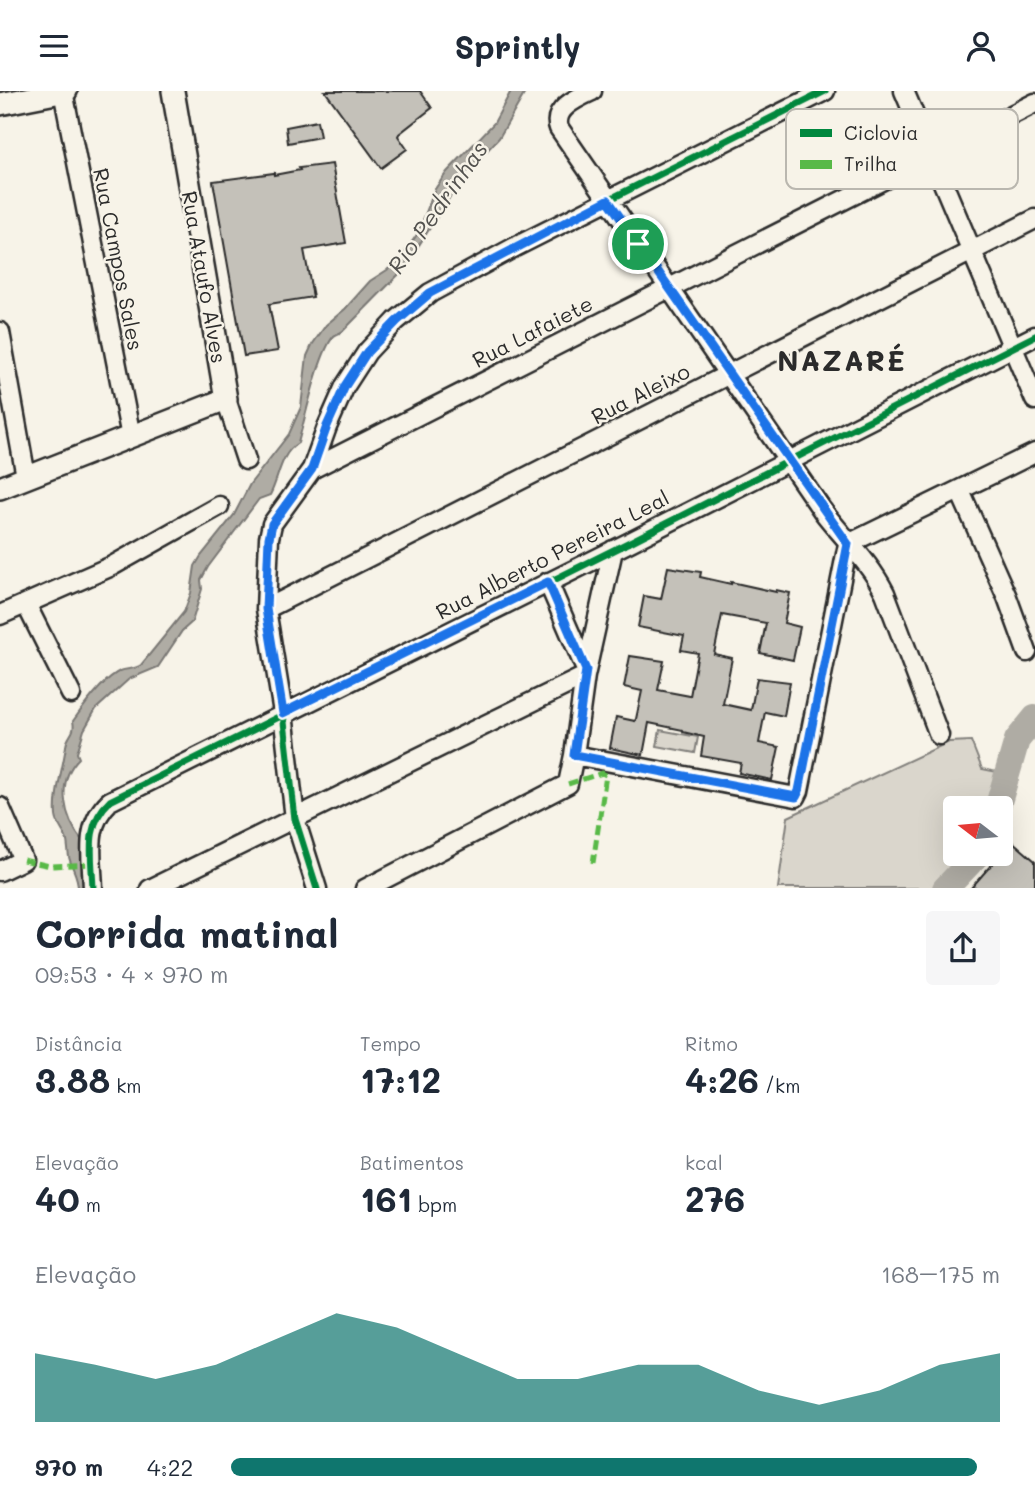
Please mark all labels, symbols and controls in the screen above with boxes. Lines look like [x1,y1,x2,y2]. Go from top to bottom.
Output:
text: Sprintly [454,25,581,67]
icon: menu [35,27,73,65]
icon: person [962,27,1000,65]
legend [786,109,1018,189]
text: Ciclovia [844,120,918,145]
water label: Rio Pedrinhas [380,135,494,279]
text: Trilha [844,151,897,176]
street label: Rua Campos Sales [88,165,150,353]
street label: Rua Ataufo Alves [177,189,233,365]
pin [608,214,668,274]
icon: arrive [619,225,657,263]
street label: Rua Lafaiete [467,289,597,373]
district label: NAZARÉ [777,342,907,378]
street label: Rua Aleixo [586,357,694,429]
street label: Rua Alberto Pereira Leal [431,483,673,625]
north arrow [943,796,1013,866]
map controls [943,796,1013,866]
text: Corrida matinal [35,908,338,958]
button: share [926,911,1000,985]
text: 09:53 · 4 × 970 m [35,959,228,989]
text: Distância [35,1031,123,1056]
text: Tempo [360,1031,420,1056]
text: Ritmo [685,1031,738,1056]
text: 3.88 [35,1056,110,1102]
text: 17:12 [360,1056,441,1102]
text: 4:26 [685,1056,759,1102]
text: km [110,1073,142,1098]
text: /km [759,1073,800,1098]
text: Elevação [35,1150,119,1175]
text: Batimentos [360,1150,464,1175]
text: kcal [685,1150,723,1175]
text: 40 [35,1175,80,1221]
text: 161 [360,1175,412,1221]
text: 276 [685,1175,745,1221]
text: m [80,1192,101,1217]
text: bpm [412,1192,457,1217]
text: Elevação [35,1259,136,1289]
text: 168–175 m [881,1259,1000,1289]
text: 970 m [35,1452,103,1482]
text: 4:22 [147,1452,193,1482]

